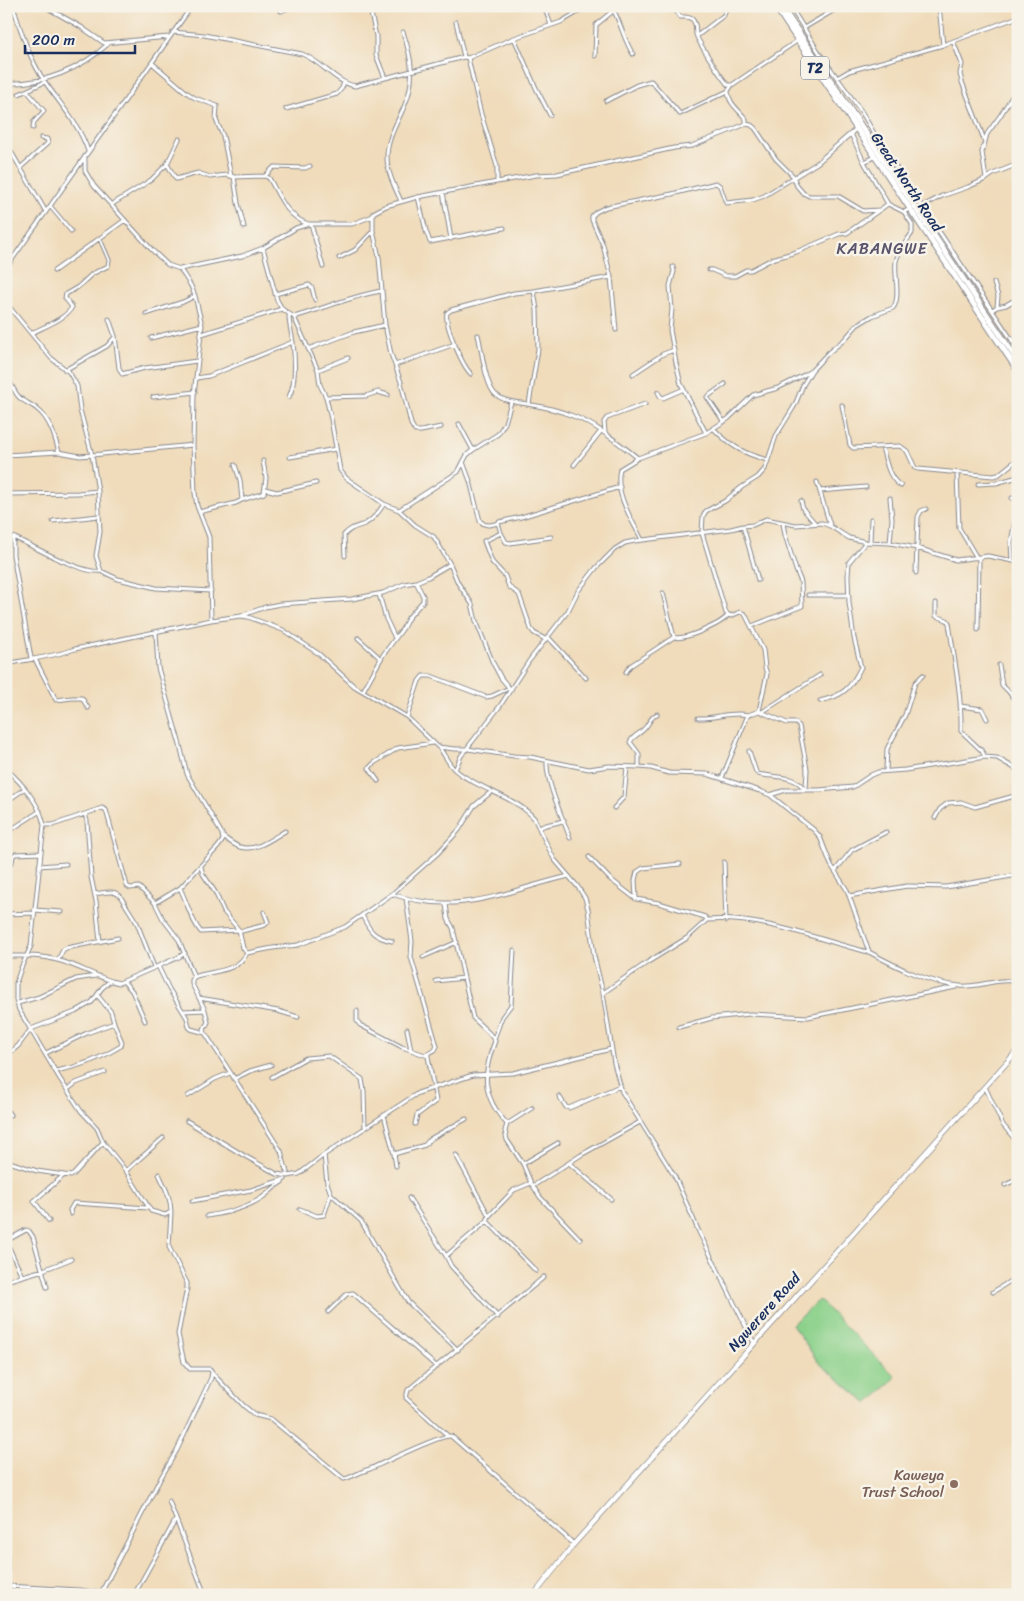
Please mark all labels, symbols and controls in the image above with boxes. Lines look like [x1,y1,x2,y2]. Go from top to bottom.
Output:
scale bar [25,22,135,54]
text: 200 m [32,27,76,53]
road number: T2 [801,56,829,80]
street label: Great North Road [864,127,951,238]
district label: KABANGWE [836,234,928,263]
street label: Ngwerere Road [721,1266,808,1358]
place label: Kaweya Trust School [862,1462,945,1505]
marker: Kaweya Trust School [948,1478,960,1490]

